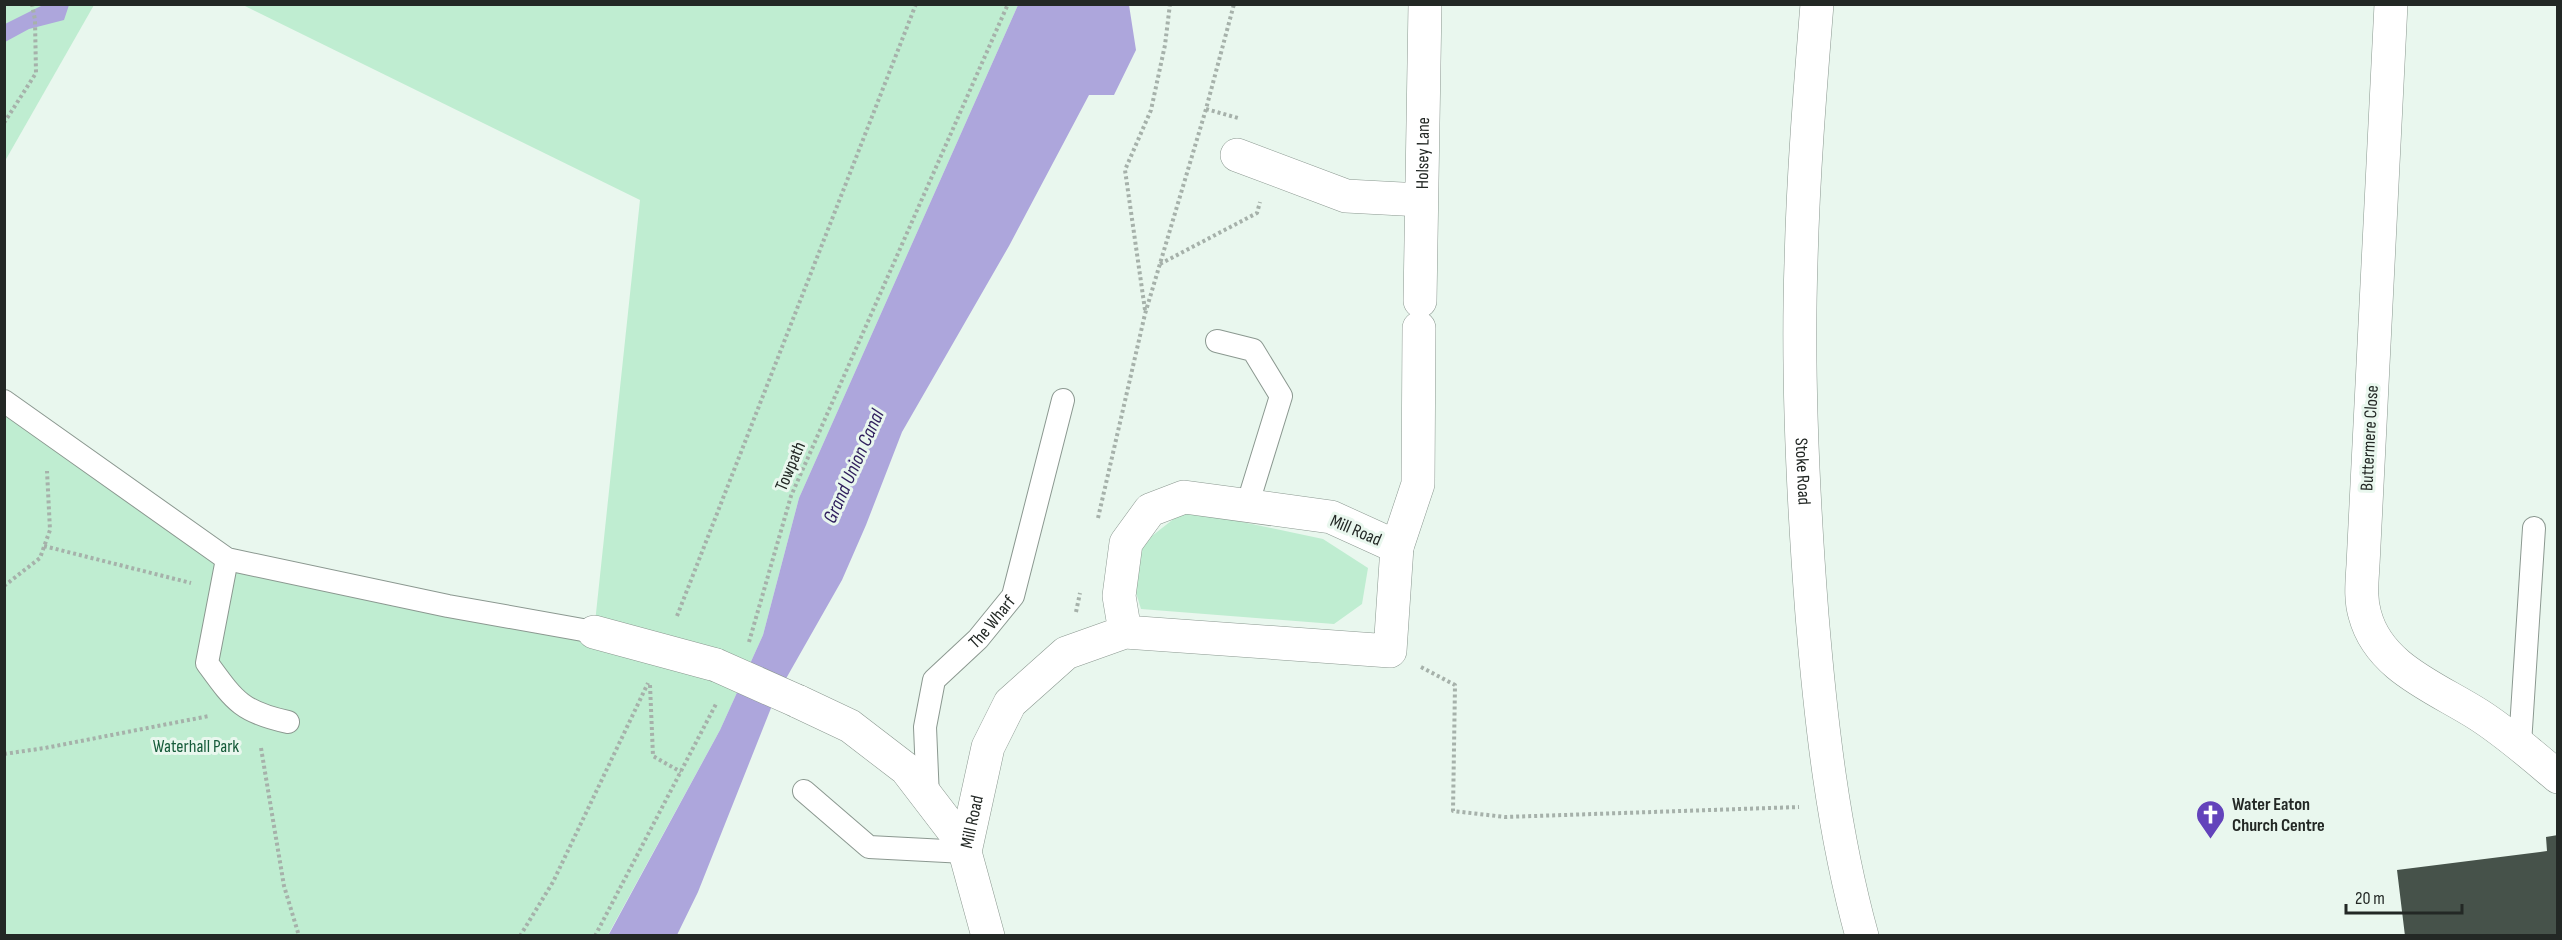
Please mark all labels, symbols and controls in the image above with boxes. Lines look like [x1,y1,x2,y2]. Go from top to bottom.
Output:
street label: Holsey Lane [1412,117,1434,189]
street label: Buttermere Close [2356,385,2383,491]
water label: Grand Union Canal [818,405,890,527]
street label: Stoke Road [1791,437,1815,506]
street label: Towpath [771,439,810,494]
street label: Mill Road [1327,510,1385,551]
street label: The Wharf [965,591,1020,653]
park label: Waterhall Park [153,736,239,757]
street label: Mill Road [956,793,988,850]
place label: Water Eaton Church Centre [2232,794,2325,836]
church icon: Water Eaton Church Centre [2195,798,2227,840]
scale bar [2346,877,2462,915]
text: 20 m [2355,888,2385,909]

